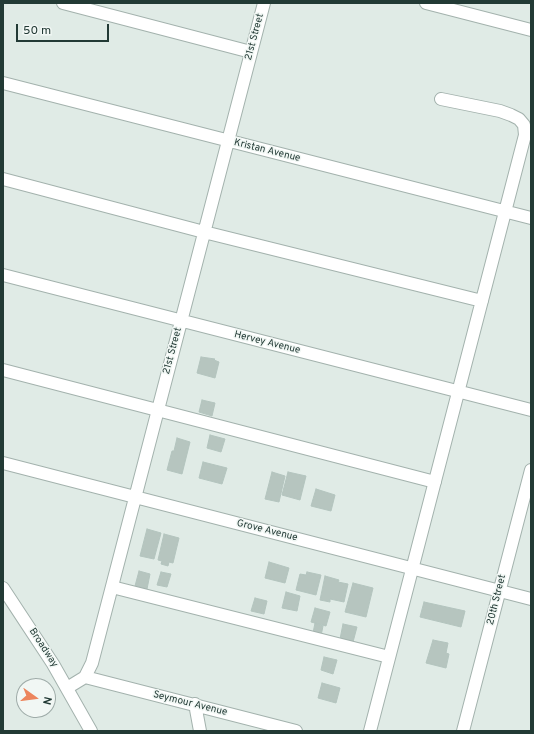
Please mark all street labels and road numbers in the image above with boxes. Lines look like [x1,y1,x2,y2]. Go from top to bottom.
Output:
street label: 21st Street [243,12,267,62]
street label: Kristan Avenue [233,137,301,165]
street label: 21st Street [161,326,185,376]
street label: Hervey Avenue [233,329,301,357]
street label: Grove Avenue [235,518,299,544]
street label: 20th Street [485,574,509,626]
street label: Broadway [26,626,60,670]
street label: Seymour Avenue [152,689,228,719]

